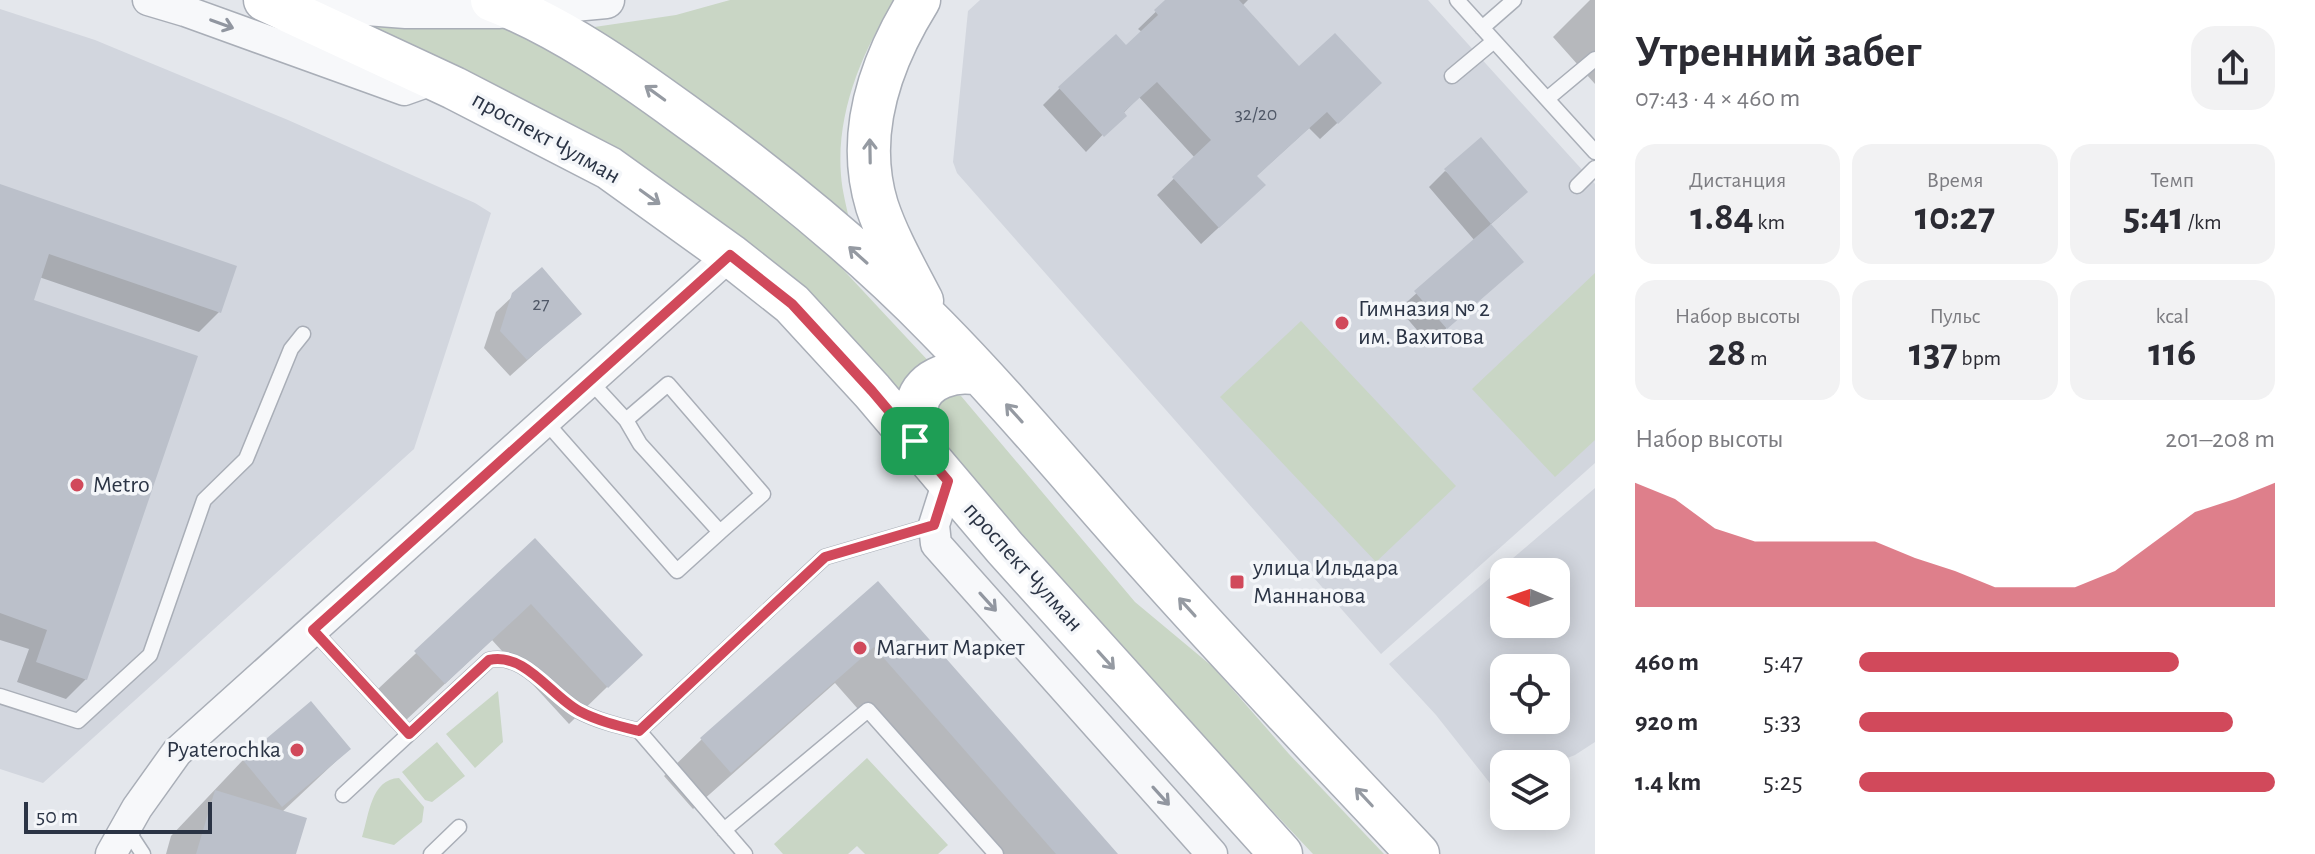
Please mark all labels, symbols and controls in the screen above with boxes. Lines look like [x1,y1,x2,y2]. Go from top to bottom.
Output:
one-way arrow [209,18,234,32]
button: share [2191,26,2275,110]
text: Утренний забег [1635,31,1921,75]
one-way arrow [644,85,666,102]
text: 07:43 · 4 × 460 m [1635,85,1800,111]
street label: проспект Чулман [468,87,624,189]
house number: 32/20 [1235,104,1277,124]
one-way arrow [862,139,877,165]
text: Дистанция [1689,169,1786,191]
text: Время [1926,169,1984,191]
text: Темп [2150,169,2194,191]
one-way arrow [638,189,660,206]
text: 1.84 [1690,197,1754,237]
text: 10:27 [1915,197,1995,237]
text: 5:41 [2123,197,2184,237]
text: km [1754,211,1785,233]
text: /km [2184,211,2222,233]
one-way arrow [848,247,868,265]
house number: 27 [532,294,550,314]
place label: Гимназия № 2 им. Вахитова [1358,297,1490,349]
text: Набор высоты [1675,305,1801,327]
text: Пульс [1929,305,1981,327]
text: kcal [2156,305,2189,327]
marker: Гимназия № 2 им. Вахитова [1333,314,1351,332]
text: 28 [1708,333,1746,373]
text: 137 [1909,333,1958,373]
text: 116 [2148,333,2196,373]
text: m [1746,347,1768,369]
text: bpm [1958,347,2001,369]
one-way arrow [1005,404,1023,424]
pin [881,407,949,475]
icon: arrive [893,419,937,463]
text: Набор высоты [1635,426,1784,452]
text: 201–208 m [2165,426,2275,452]
place label: Metro [93,473,150,497]
marker: Metro [68,476,86,494]
street label: проспект Чулман [959,498,1087,636]
place label: улица Ильдара Маннанова [1252,556,1399,608]
north arrow [1490,558,1570,638]
map controls [1490,558,1570,830]
marker: улица Ильдара Маннанова [1228,573,1246,591]
one-way arrow [979,591,997,611]
one-way arrow [1178,597,1197,617]
place label: Магнит Маркет [876,636,1025,660]
marker: Магнит Маркет [851,639,869,657]
one-way arrow [1096,649,1114,669]
text: 460 m [1635,649,1699,675]
text: 5:47 [1763,649,1803,675]
button: locate [1490,654,1570,734]
text: 920 m [1635,709,1698,735]
text: 5:33 [1763,709,1801,735]
place label: Pyaterochka [166,738,281,762]
marker: Pyaterochka [288,741,306,759]
button: layers [1490,750,1570,830]
text: 1.4 km [1635,769,1701,795]
text: 5:25 [1763,769,1803,795]
one-way arrow [1152,785,1170,805]
one-way arrow [1355,787,1374,807]
scale bar [24,798,212,834]
text: 50 m [36,805,78,827]

